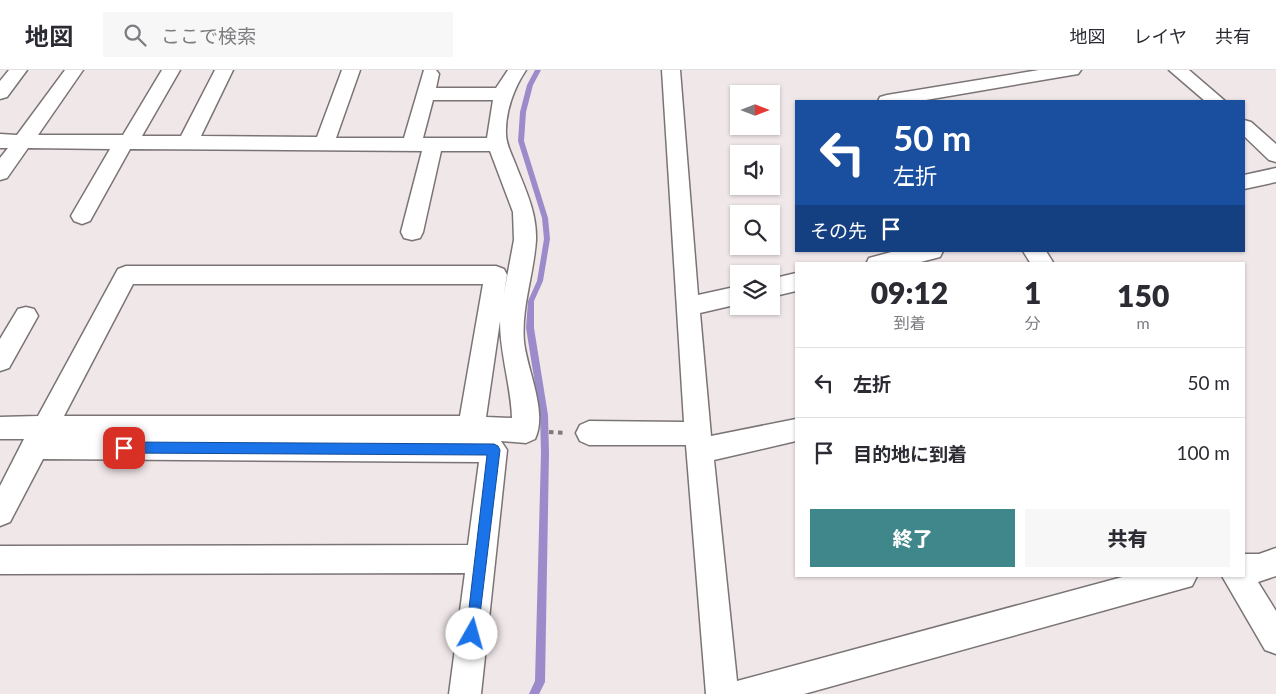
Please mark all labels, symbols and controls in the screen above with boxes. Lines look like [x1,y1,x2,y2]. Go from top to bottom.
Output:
search box [103,12,453,57]
text: 地図 [25,21,73,50]
icon: search [121,21,149,49]
text: ここで検索 [161,24,256,47]
text: 地図 [1070,25,1106,47]
text: レイヤ [1134,25,1187,47]
text: 共有 [1215,25,1251,47]
north arrow [730,85,780,135]
map controls [730,85,780,315]
text: 50 m [893,116,971,158]
icon: left [810,120,875,185]
button: sound [730,145,780,195]
text: 左折 [893,162,937,189]
button: search [730,205,780,255]
icon: arrive [877,215,905,243]
text: その先 [810,219,867,242]
button: layers [730,265,780,315]
text: 09:12 [871,274,948,310]
text: 1 [1024,274,1041,310]
text: 150 [1117,277,1169,313]
text: 到着 [893,313,925,332]
text: 分 [1025,313,1041,332]
text: m [1137,313,1150,332]
icon: left [810,369,838,397]
text: 50 m [1187,371,1230,394]
text: 左折 [853,372,891,395]
pin [103,427,145,469]
icon: arrive [110,434,138,462]
icon: arrive [810,439,838,467]
text: 100 m [1176,441,1230,464]
text: 目的地に到着 [853,442,967,465]
button: 終了 [810,509,1015,567]
button: 共有 [1025,509,1230,567]
position arrow [445,607,497,659]

